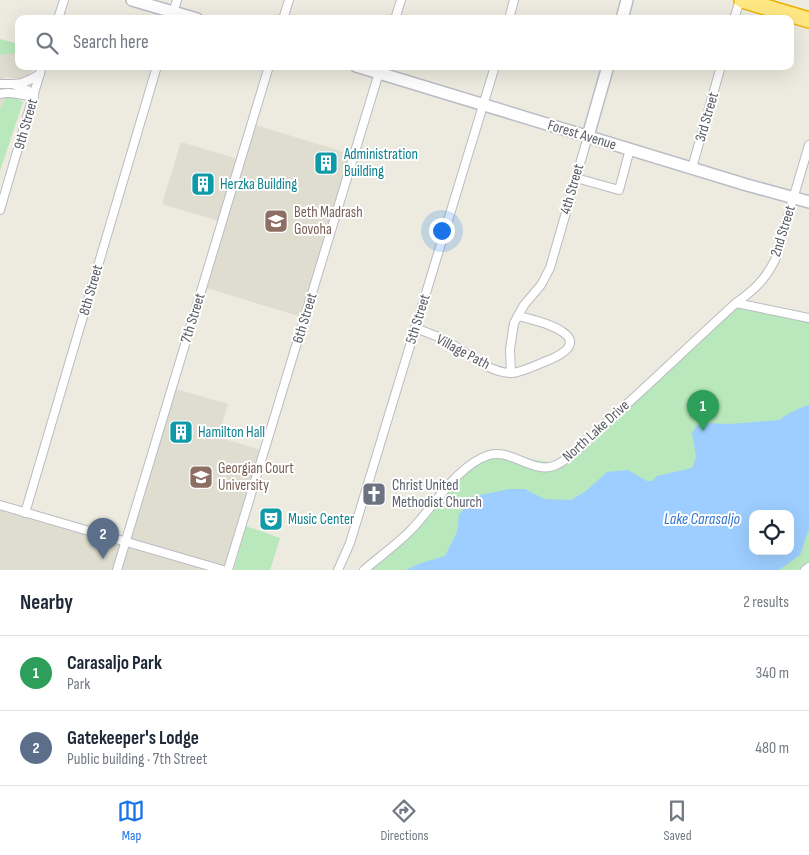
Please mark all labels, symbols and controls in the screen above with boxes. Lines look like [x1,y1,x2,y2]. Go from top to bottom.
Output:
search box [15,15,794,70]
icon: search [33,29,61,57]
text: Search here [73,31,149,54]
street label: 3rd Street [691,90,723,144]
street label: 9th Street [10,96,42,152]
street label: Forest Avenue [545,116,619,154]
place label: Administration Building [343,145,418,181]
building icon: Administration Building [313,150,339,176]
street label: 4th Street [556,161,588,216]
building icon: Herzka Building [190,171,216,197]
place label: Herzka Building [220,175,297,194]
place label: Beth Madrash Govoha [294,203,363,239]
street label: 2nd Street [766,203,800,259]
school or university icon: Beth Madrash Govoha [263,208,289,234]
your location [429,218,455,244]
street label: 8th Street [75,262,107,317]
street label: 7th Street [176,290,210,345]
street label: 6th Street [288,290,322,345]
street label: 5th Street [401,291,435,346]
street label: Village Path [433,330,493,374]
pin: 1 [687,390,719,431]
street label: North Lake Drive [559,396,633,466]
building icon: Hamilton Hall [168,419,194,445]
place label: Hamilton Hall [198,423,265,442]
place label: Georgian Court University [218,459,294,495]
school or university icon: Georgian Court University [188,464,214,490]
place label: Christ United Methodist Church [392,476,482,512]
church icon: Christ United Methodist Church [361,481,387,507]
theatre icon: Music Center [258,506,284,532]
place label: Music Center [288,510,355,529]
water label: Lake Carasaljo [664,510,740,529]
map controls [749,510,794,555]
button: locate [749,510,794,555]
pin: 2 [87,518,119,559]
text: Nearby [20,590,73,615]
text: 2 results [743,593,789,612]
text: Carasaljo Park [67,652,162,675]
text: 1 [33,664,39,683]
text: 340 m [756,664,789,683]
text: Park [67,675,90,694]
text: Gatekeeper's Lodge [67,727,199,750]
text: 2 [32,739,40,758]
text: 480 m [755,739,789,758]
text: Public building · 7th Street [67,750,207,769]
tab: Map [117,797,145,844]
tab: Directions [380,797,429,844]
tab: Saved [663,797,692,844]

